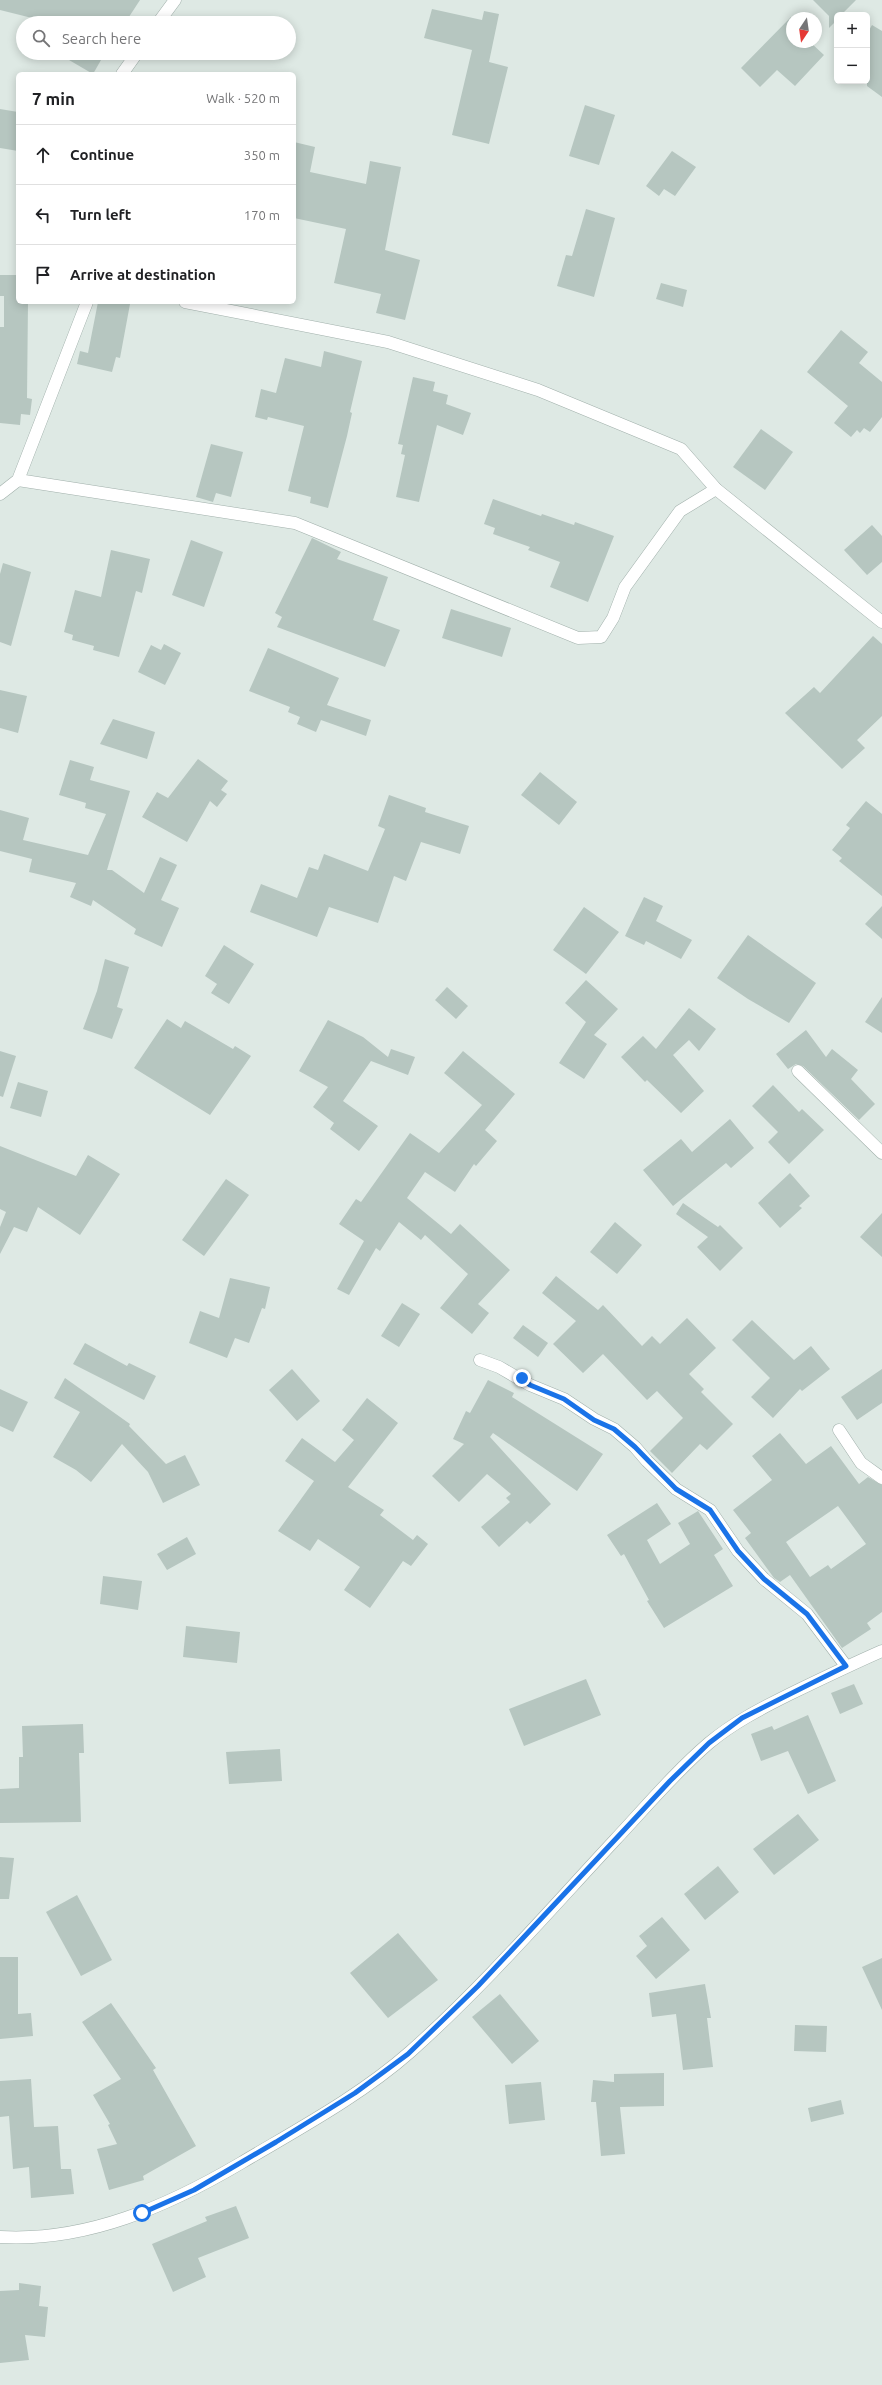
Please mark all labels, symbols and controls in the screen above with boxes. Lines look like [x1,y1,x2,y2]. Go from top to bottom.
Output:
north arrow [786,12,822,48]
map controls [834,12,870,84]
button: + [834,12,870,48]
search box [16,16,296,60]
icon: search [30,27,52,49]
text: Search here [62,30,141,47]
button: − [834,48,870,84]
text: 7 min [32,89,75,108]
text: Walk · 520 m [206,91,280,105]
icon: ahead [32,144,54,166]
text: Continue [70,146,134,163]
text: 350 m [244,148,280,162]
icon: left [32,204,54,226]
text: Turn left [70,206,131,223]
text: 170 m [244,208,280,222]
icon: arrive [32,264,54,286]
text: Arrive at destination [70,266,216,283]
route end [513,1369,531,1387]
route start [133,2204,151,2222]

